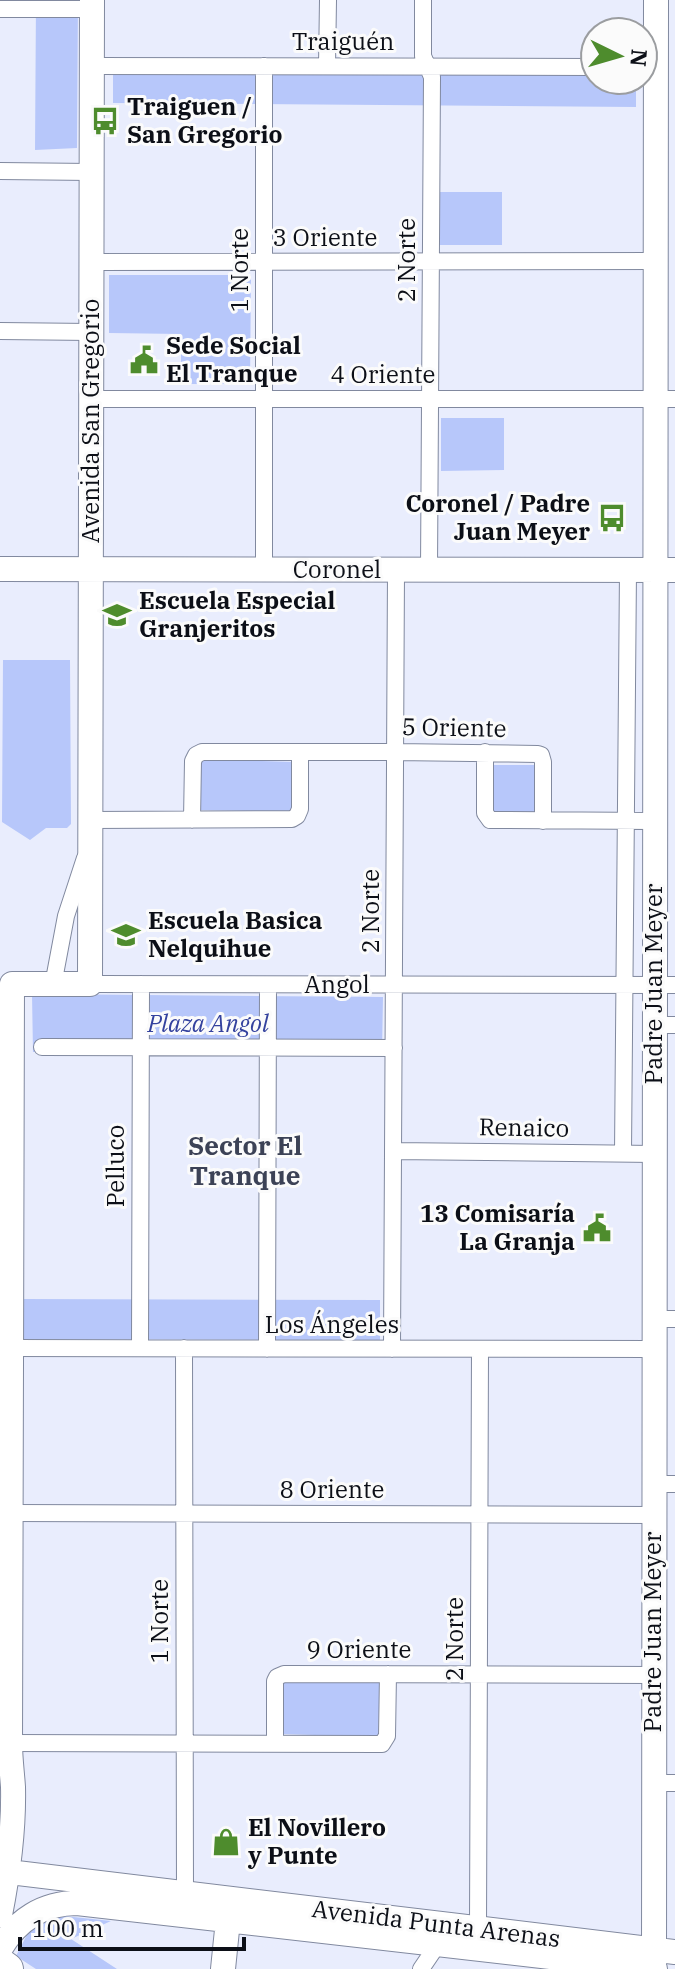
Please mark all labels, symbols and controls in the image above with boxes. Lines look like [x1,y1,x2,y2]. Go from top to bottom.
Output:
north arrow [579,16,659,96]
street label: Traiguén [292,25,394,57]
text: N [624,48,655,68]
place label: Traiguen / San Gregorio [127,90,283,150]
bus stop icon: Traiguen / San Gregorio [90,106,120,136]
street label: 2 Norte [390,218,422,302]
street label: 3 Oriente [273,221,377,253]
street label: 1 Norte [223,228,255,312]
street label: Avenida San Gregorio [74,299,106,543]
place label: Sede Social El Tranque [166,329,301,389]
public building icon: Sede Social El Tranque [129,345,159,375]
street label: 4 Oriente [331,358,435,390]
place label: Coronel / Padre Juan Meyer [406,487,590,547]
bus stop icon: Coronel / Padre Juan Meyer [597,503,627,533]
street label: Coronel [293,553,381,585]
place label: Escuela Especial Granjeritos [139,584,335,644]
school or university icon: Escuela Especial Granjeritos [102,600,132,630]
street label: 5 Oriente [401,710,507,744]
street label: 2 Norte [354,869,386,953]
street label: Padre Juan Meyer [637,883,669,1084]
place label: Escuela Basica Nelquihue [148,904,323,964]
school or university icon: Escuela Basica Nelquihue [111,920,141,950]
street label: Angol [304,968,370,1000]
park label: Plaza Angol [146,1007,270,1039]
street label: Renaico [479,1110,569,1144]
street label: Pelluco [99,1125,131,1207]
district label: Sector El Tranque [188,1128,302,1192]
place label: 13 Comisaría La Granja [420,1197,575,1257]
public building icon: 13 Comisaría La Granja [582,1213,612,1243]
street label: Los Ángeles [265,1308,399,1340]
street label: 8 Oriente [280,1473,384,1505]
street label: Padre Juan Meyer [636,1531,668,1732]
street label: 1 Norte [143,1579,175,1663]
street label: 2 Norte [438,1597,470,1681]
street label: 9 Oriente [307,1633,411,1665]
place label: El Novillero y Punte [247,1811,386,1871]
shop icon: El Novillero y Punte [211,1827,241,1857]
street label: Avenida Punta Arenas [310,1892,562,1954]
scale bar [20,1901,244,1951]
text: 100 m [32,1912,104,1944]

